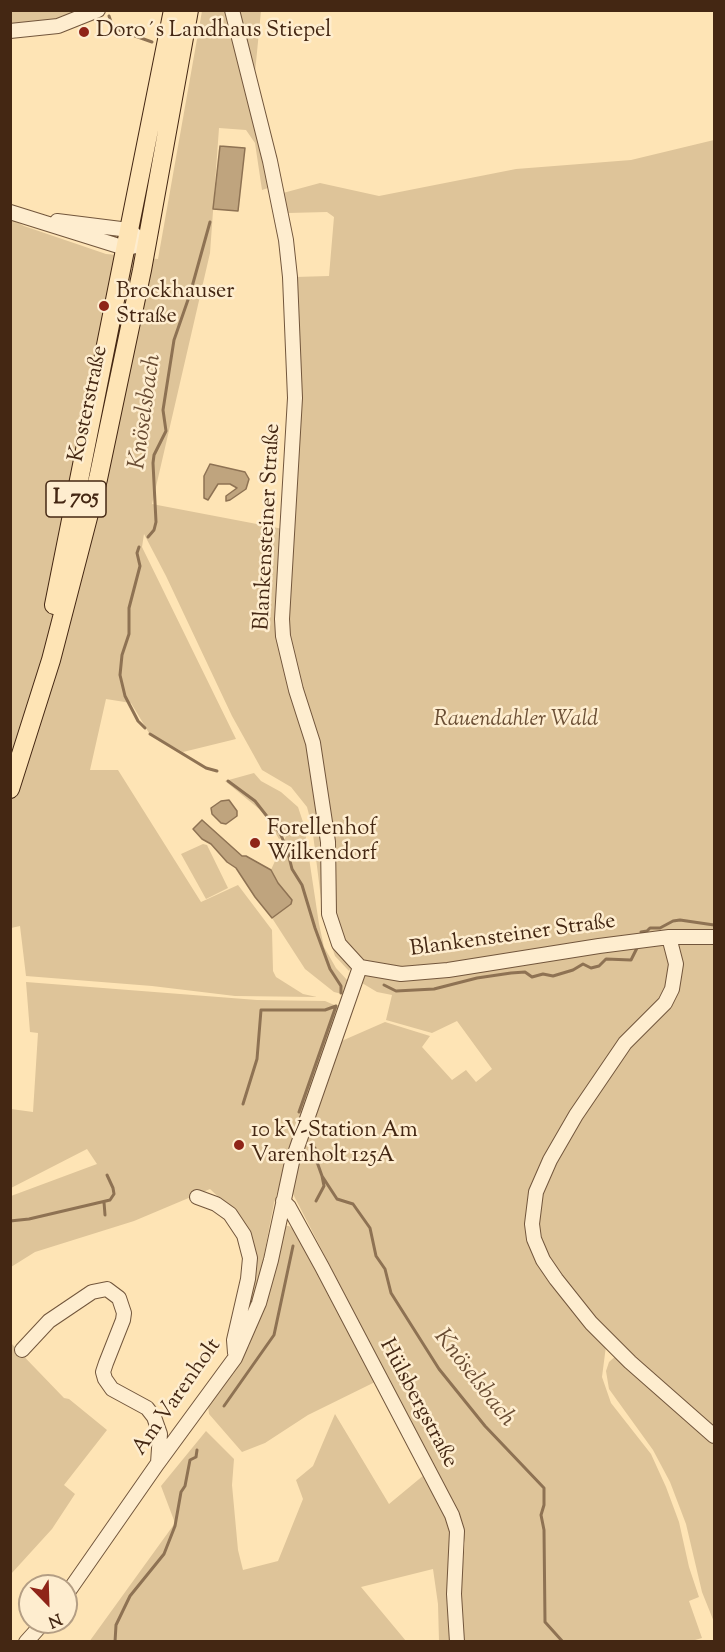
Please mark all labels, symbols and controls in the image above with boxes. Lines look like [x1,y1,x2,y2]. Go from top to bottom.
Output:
place label: Doro´s Landhaus Stiepel [96,19,331,45]
marker: Doro´s Landhaus Stiepel [77,25,91,39]
place label: Brockhauser Straße [116,280,235,332]
marker: Brockhauser Straße [97,299,111,313]
street label: Kosterstraße [65,344,115,464]
water label: Knöselsbach [125,353,169,471]
street label: Blankensteiner Straße [250,423,288,631]
road number: L 705 [46,481,106,517]
park label: Rauendahler Wald [434,708,598,734]
place label: Forellenhof Wilkendorf [267,817,377,868]
marker: Forellenhof Wilkendorf [248,836,262,850]
street label: Blankensteiner Straße [408,909,618,965]
place label: 10 kV-Station Am Varenholt 125A [251,1119,418,1170]
marker: 10 kV-Station Am Varenholt 125A [232,1138,246,1152]
water label: Knöselsbach [426,1324,520,1434]
street label: Am Varenholt [128,1334,228,1462]
street label: Hülsbergstraße [372,1335,462,1473]
north arrow [18,1574,78,1634]
text: N [44,1606,65,1632]

